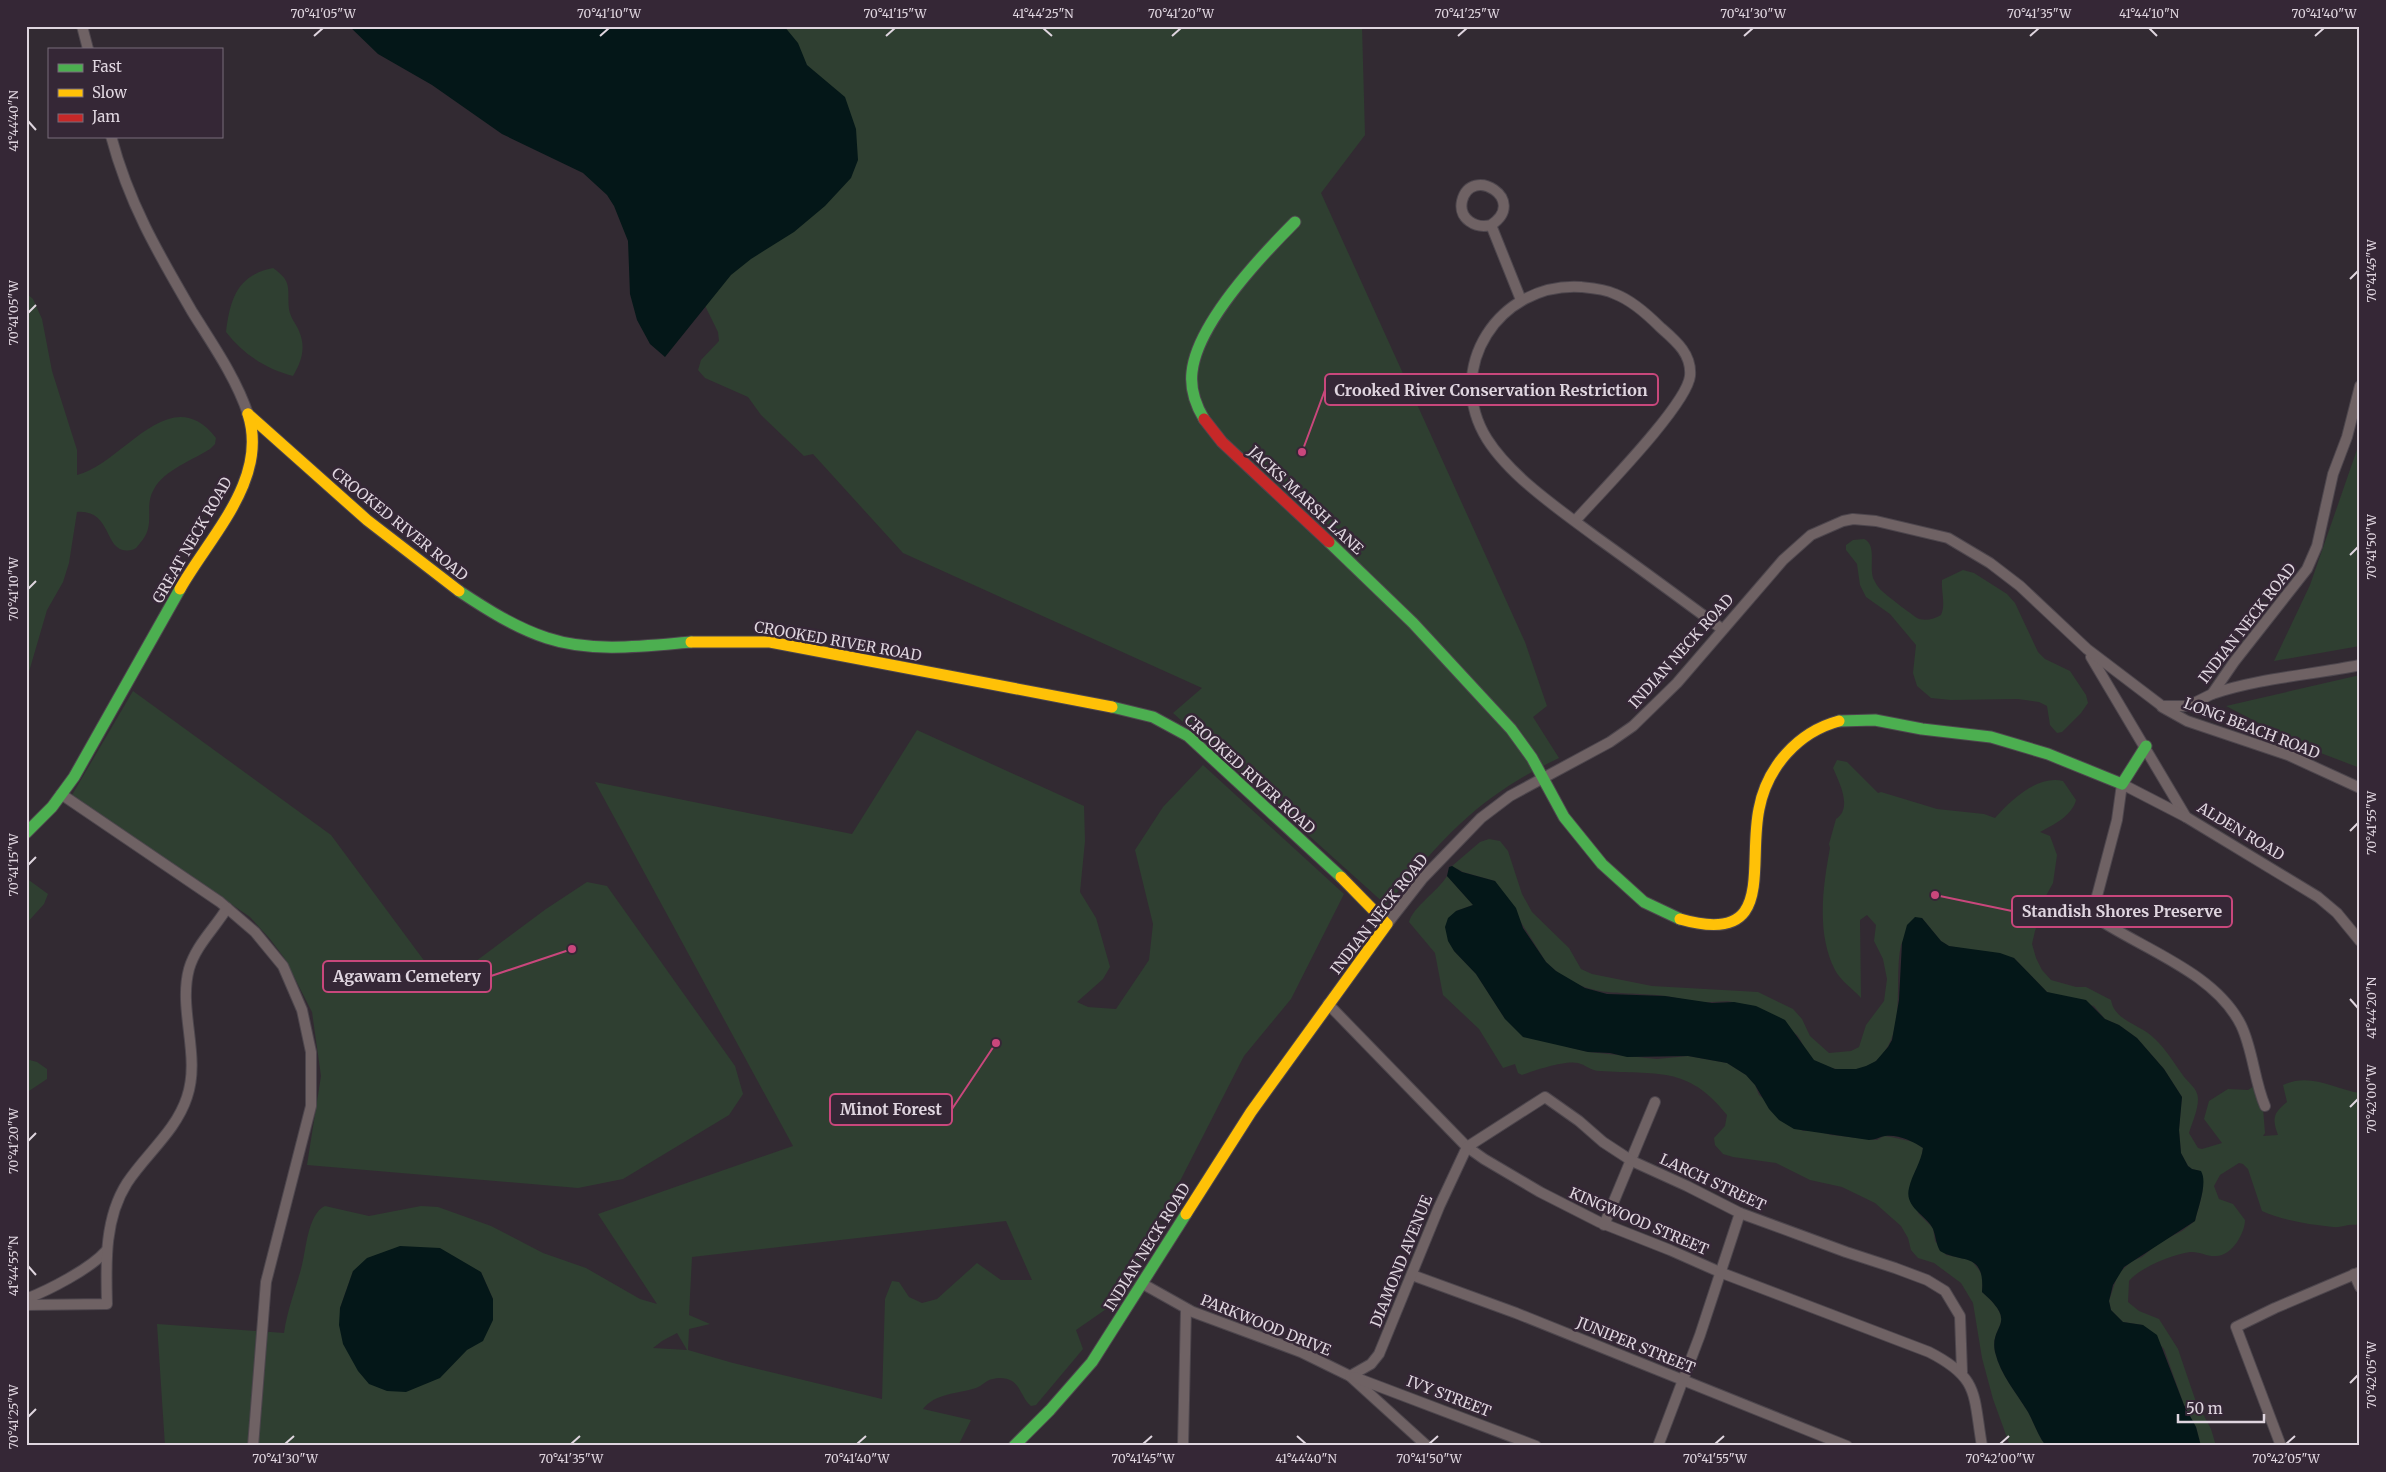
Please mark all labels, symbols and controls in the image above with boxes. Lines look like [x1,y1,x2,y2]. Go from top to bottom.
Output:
text: 70°41'05"W [290,6,357,21]
text: 70°41'10"W [577,6,642,21]
text: 70°41'15"W [863,6,928,21]
text: 41°44'25"N [1012,6,1074,21]
text: 70°41'20"W [1148,6,1215,21]
text: 70°41'25"W [1435,6,1500,21]
text: 70°41'30"W [1720,6,1787,21]
text: 70°41'35"W [2007,6,2072,21]
text: 41°44'10"N [2119,6,2180,21]
text: 70°41'40"W [2291,6,2358,21]
legend [48,48,222,138]
text: Fast [92,57,122,76]
text: Slow [92,83,127,102]
text: 41°44'40"N [6,90,21,152]
text: Jam [91,107,120,126]
text: 70°41'45"W [2364,238,2379,303]
text: 70°41'05"W [6,279,21,346]
callout: Crooked River Conservation Restriction [1325,374,1658,405]
text: Crooked River Conservation Restriction [1334,380,1648,400]
street label: JACKS MARSH LANE [1244,441,1368,559]
street label: CROOKED RIVER ROAD [328,463,472,585]
street label: GREAT NECK ROAD [148,473,236,607]
text: 70°41'50"W [2364,513,2379,580]
text: 70°41'10"W [6,556,21,621]
street label: INDIAN NECK ROAD [2194,559,2300,687]
street label: INDIAN NECK ROAD [1625,590,1737,712]
street label: CROOKED RIVER ROAD [753,617,923,665]
street label: LONG BEACH ROAD [2181,693,2323,763]
street label: CROOKED RIVER ROAD [1181,710,1319,838]
text: 70°41'55"W [2364,790,2379,855]
street label: ALDEN ROAD [2193,797,2288,864]
text: 70°41'15"W [6,832,21,897]
street label: INDIAN NECK ROAD [1326,850,1432,978]
callout: Standish Shores Preserve [2012,896,2232,927]
text: Standish Shores Preserve [2022,901,2223,921]
callout: Agawam Cemetery [323,961,491,992]
text: Agawam Cemetery [332,966,482,986]
text: 41°44'20"N [2364,976,2379,1039]
text: 70°42'00"W [2364,1064,2379,1133]
callout: Minot Forest [830,1094,952,1125]
text: Minot Forest [840,1099,942,1119]
text: 70°41'20"W [6,1107,21,1174]
street label: LARCH STREET [1657,1149,1770,1215]
street label: INDIAN NECK ROAD [1100,1179,1194,1315]
street label: KINGWOOD STREET [1566,1183,1712,1259]
street label: DIAMOND AVENUE [1366,1192,1436,1330]
text: 41°44'55"N [6,1235,21,1296]
street label: PARKWOOD DRIVE [1198,1290,1334,1360]
street label: JUNIPER STREET [1573,1312,1698,1378]
text: 70°42'05"W [2364,1340,2379,1409]
street label: IVY STREET [1404,1371,1494,1421]
text: 70°41'25"W [6,1384,21,1449]
scale bar [2178,1392,2265,1424]
text: 50 m [2186,1399,2223,1418]
text: 70°41'30"W [252,1451,319,1466]
text: 70°41'35"W [539,1451,604,1466]
text: 70°41'40"W [824,1451,891,1466]
text: 70°41'45"W [1111,1451,1176,1466]
text: 41°44'40"N [1275,1451,1337,1466]
text: 70°41'50"W [1396,1451,1463,1466]
text: 70°41'55"W [1683,1451,1748,1466]
text: 70°42'00"W [1966,1451,2035,1466]
text: 70°42'05"W [2252,1451,2321,1466]

